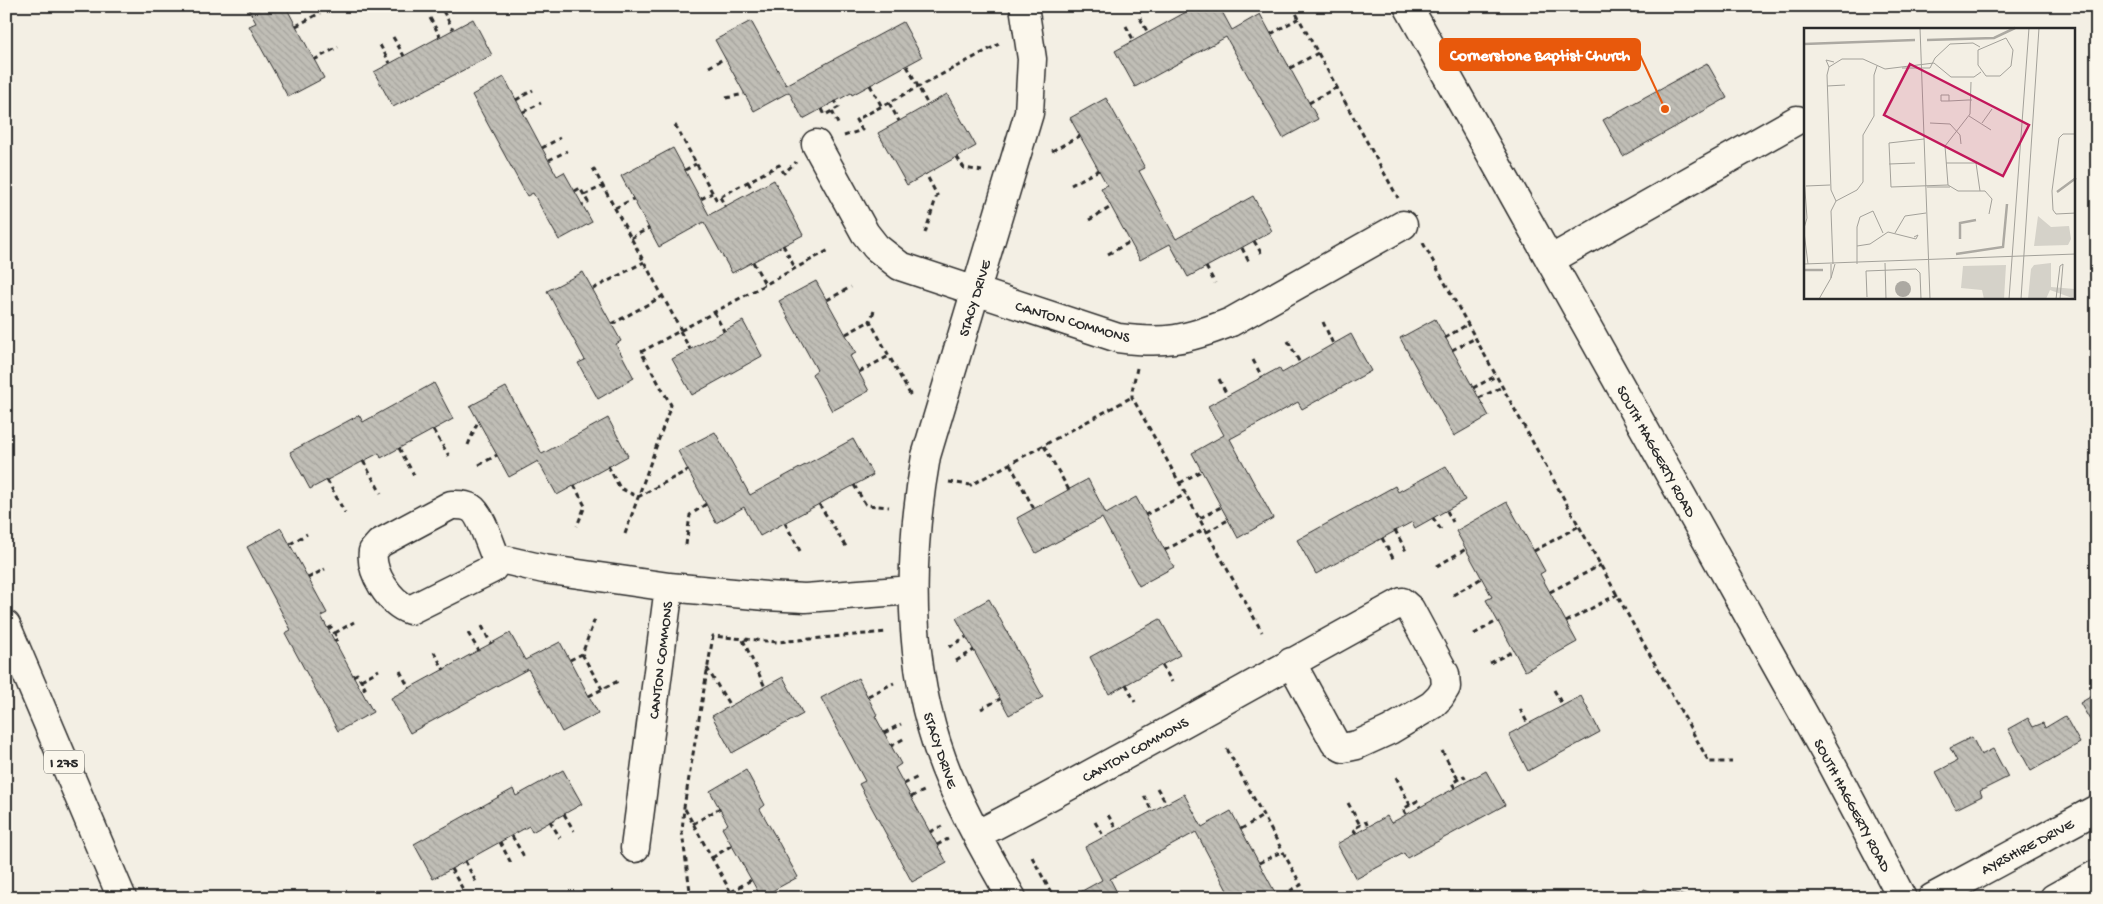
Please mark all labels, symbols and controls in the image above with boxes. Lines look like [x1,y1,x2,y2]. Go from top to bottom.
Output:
inset map [1804,28,2076,299]
callout: Cornerstone Baptist Church [1440,39,1640,70]
text: Cornerstone Baptist Church [1449,48,1630,67]
street label: STACY DRIVE [956,257,996,339]
street label: CANTON COMMONS [1013,298,1132,348]
street label: SOUTH HAGGERTY ROAD [1612,383,1699,521]
street label: CANTON COMMONS [646,600,678,720]
street label: STACY DRIVE [918,710,961,792]
street label: CANTON COMMONS [1080,714,1192,787]
street label: SOUTH HAGGERTY ROAD [1809,736,1894,876]
road number: I 275 [44,750,84,774]
street label: AYRSHIRE DRIVE [1978,815,2078,880]

